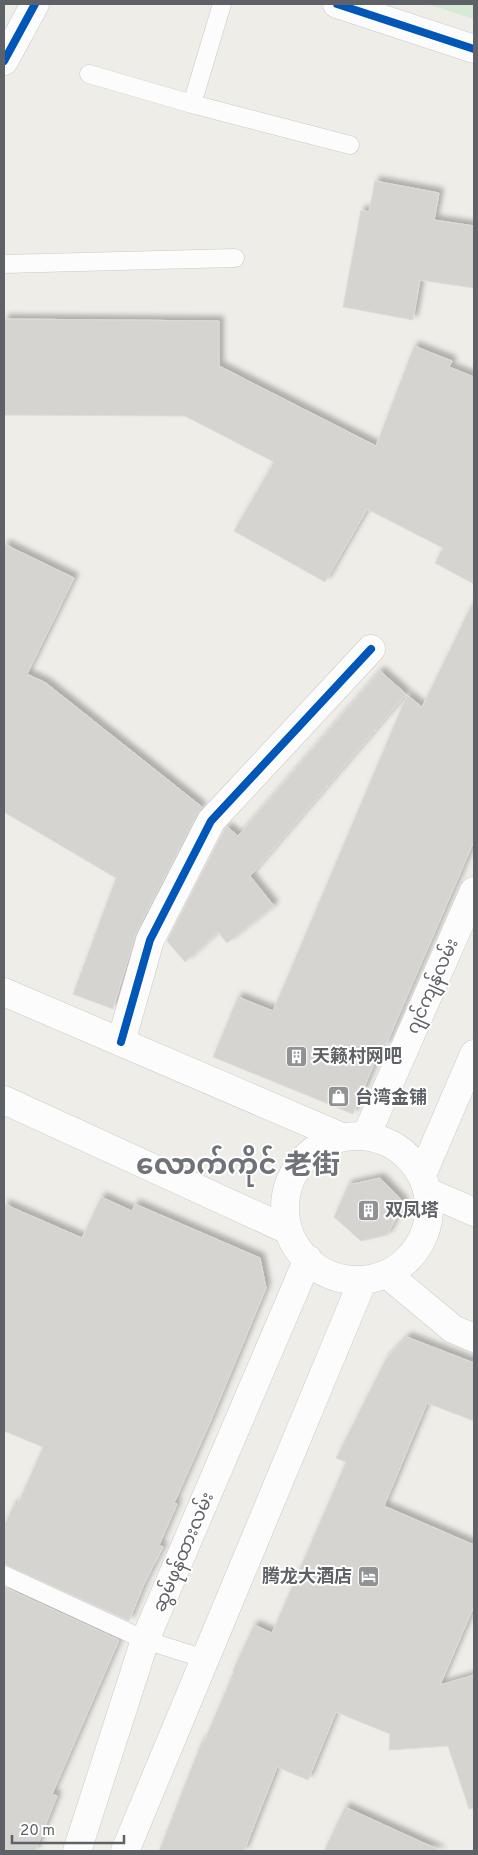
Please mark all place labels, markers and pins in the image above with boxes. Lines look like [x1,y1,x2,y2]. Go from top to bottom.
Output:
building icon: 天籁村网吧 [284,1044,308,1068]
place label: 天籁村网吧 [312,1046,402,1069]
shop icon: 台湾金铺 [327,1085,351,1109]
place label: 台湾金铺 [355,1087,427,1110]
building icon: 双凤塔 [357,1198,381,1222]
place label: 双凤塔 [385,1200,439,1223]
hotel icon: 腾龙大酒店 [356,1564,380,1588]
place label: 腾龙大酒店 [262,1566,352,1589]

